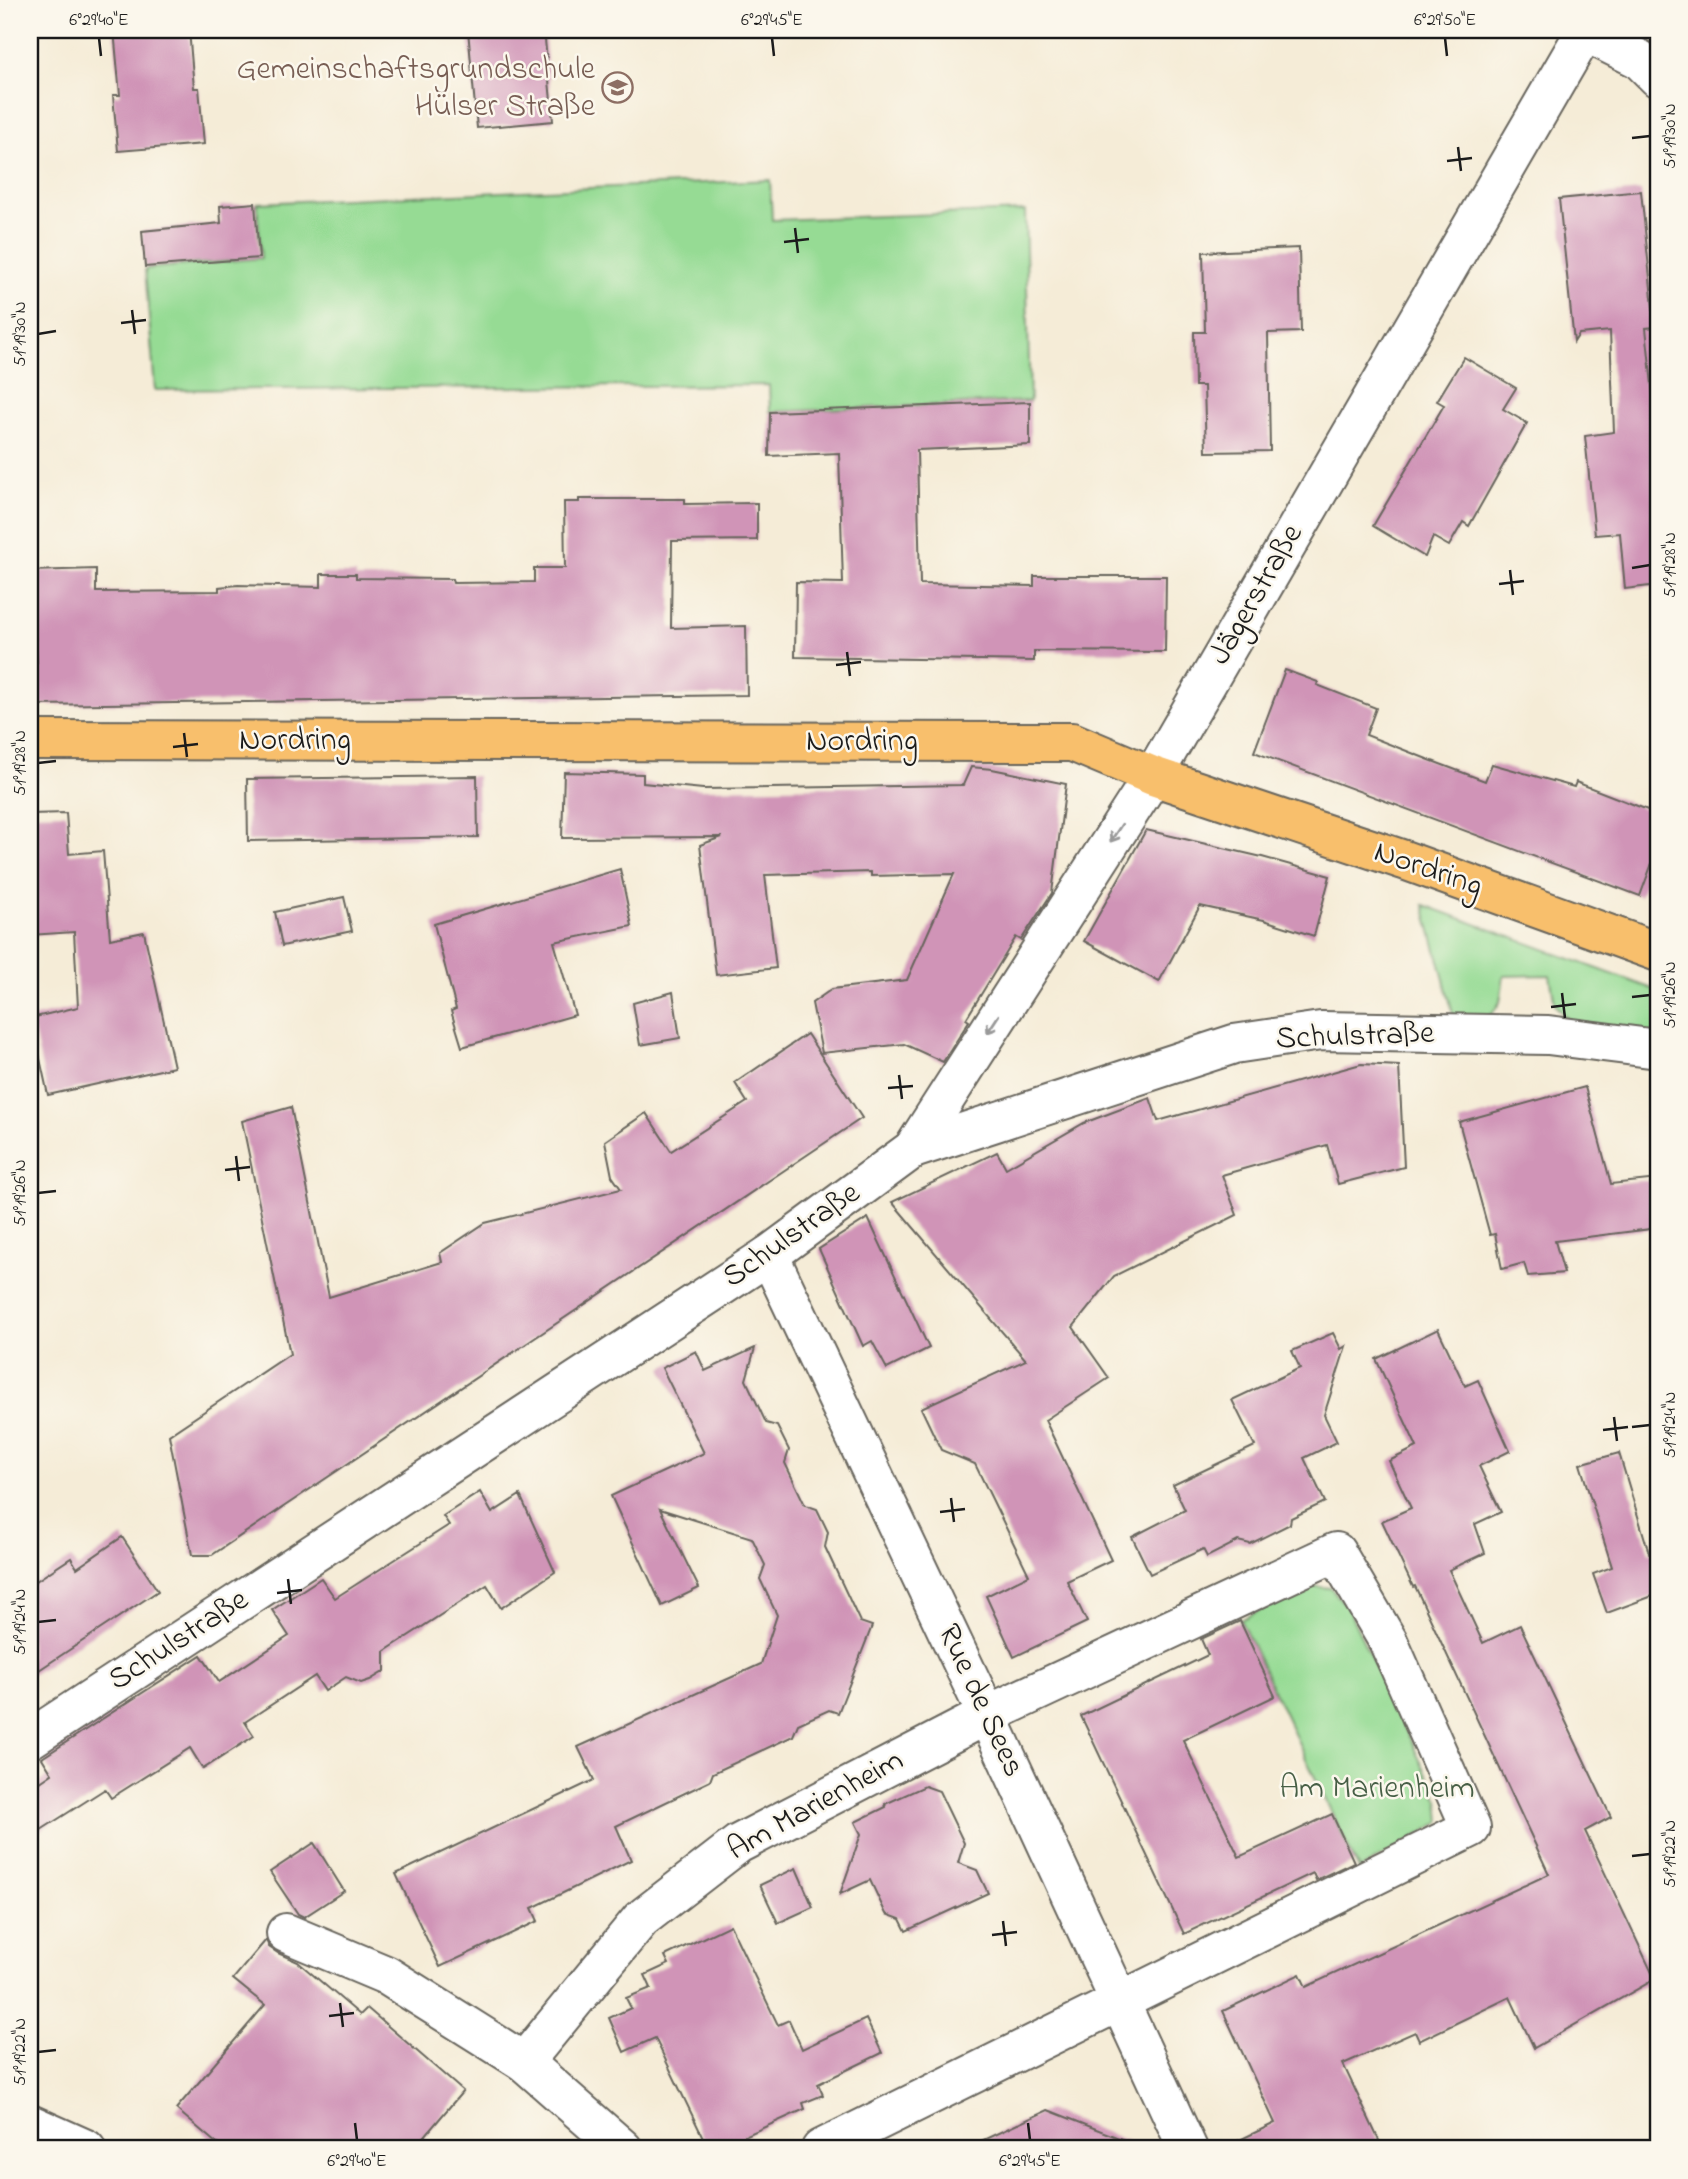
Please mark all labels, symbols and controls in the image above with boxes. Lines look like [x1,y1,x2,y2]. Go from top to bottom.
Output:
text: 6°29'40"E [69,8,129,34]
text: 6°29'45"E [741,8,803,34]
text: 6°29'50"E [1414,8,1476,34]
place label: Gemeinschaftsgrundschule Hülser Straße [236,47,596,131]
school or university icon: Gemeinschaftsgrundschule Hülser Straße [601,71,635,105]
text: 51°19'30"N [1658,103,1684,169]
text: 51°19'30"N [8,301,34,367]
street label: Jägerstraße [1198,515,1317,674]
text: 51°19'28"N [1658,532,1684,598]
street label: Nordring [239,718,351,765]
street label: Nordring [806,719,918,766]
text: 51°19'28"N [8,730,34,796]
one-way arrow [1109,823,1123,843]
street label: Nordring [1367,830,1489,910]
text: 51°19'26"N [1658,961,1684,1029]
street label: Schulstraße [1275,1011,1436,1063]
one-way arrow [986,1014,1000,1034]
text: 51°19'26"N [8,1159,34,1227]
street label: Schulstraße [713,1171,871,1301]
text: 51°19'24"N [1658,1392,1684,1458]
street label: Schulstraße [100,1578,259,1704]
text: 51°19'24"N [8,1589,34,1655]
street label: Rue de Sees [924,1617,1036,1785]
street label: Am Marienheim [719,1738,913,1874]
park label: Am Marienheim [1279,1766,1475,1813]
text: 51°19'22"N [1658,1820,1684,1888]
text: 51°19'22"N [8,2018,34,2086]
text: 6°29'40"E [327,2149,387,2175]
text: 6°29'45"E [999,2149,1061,2175]

